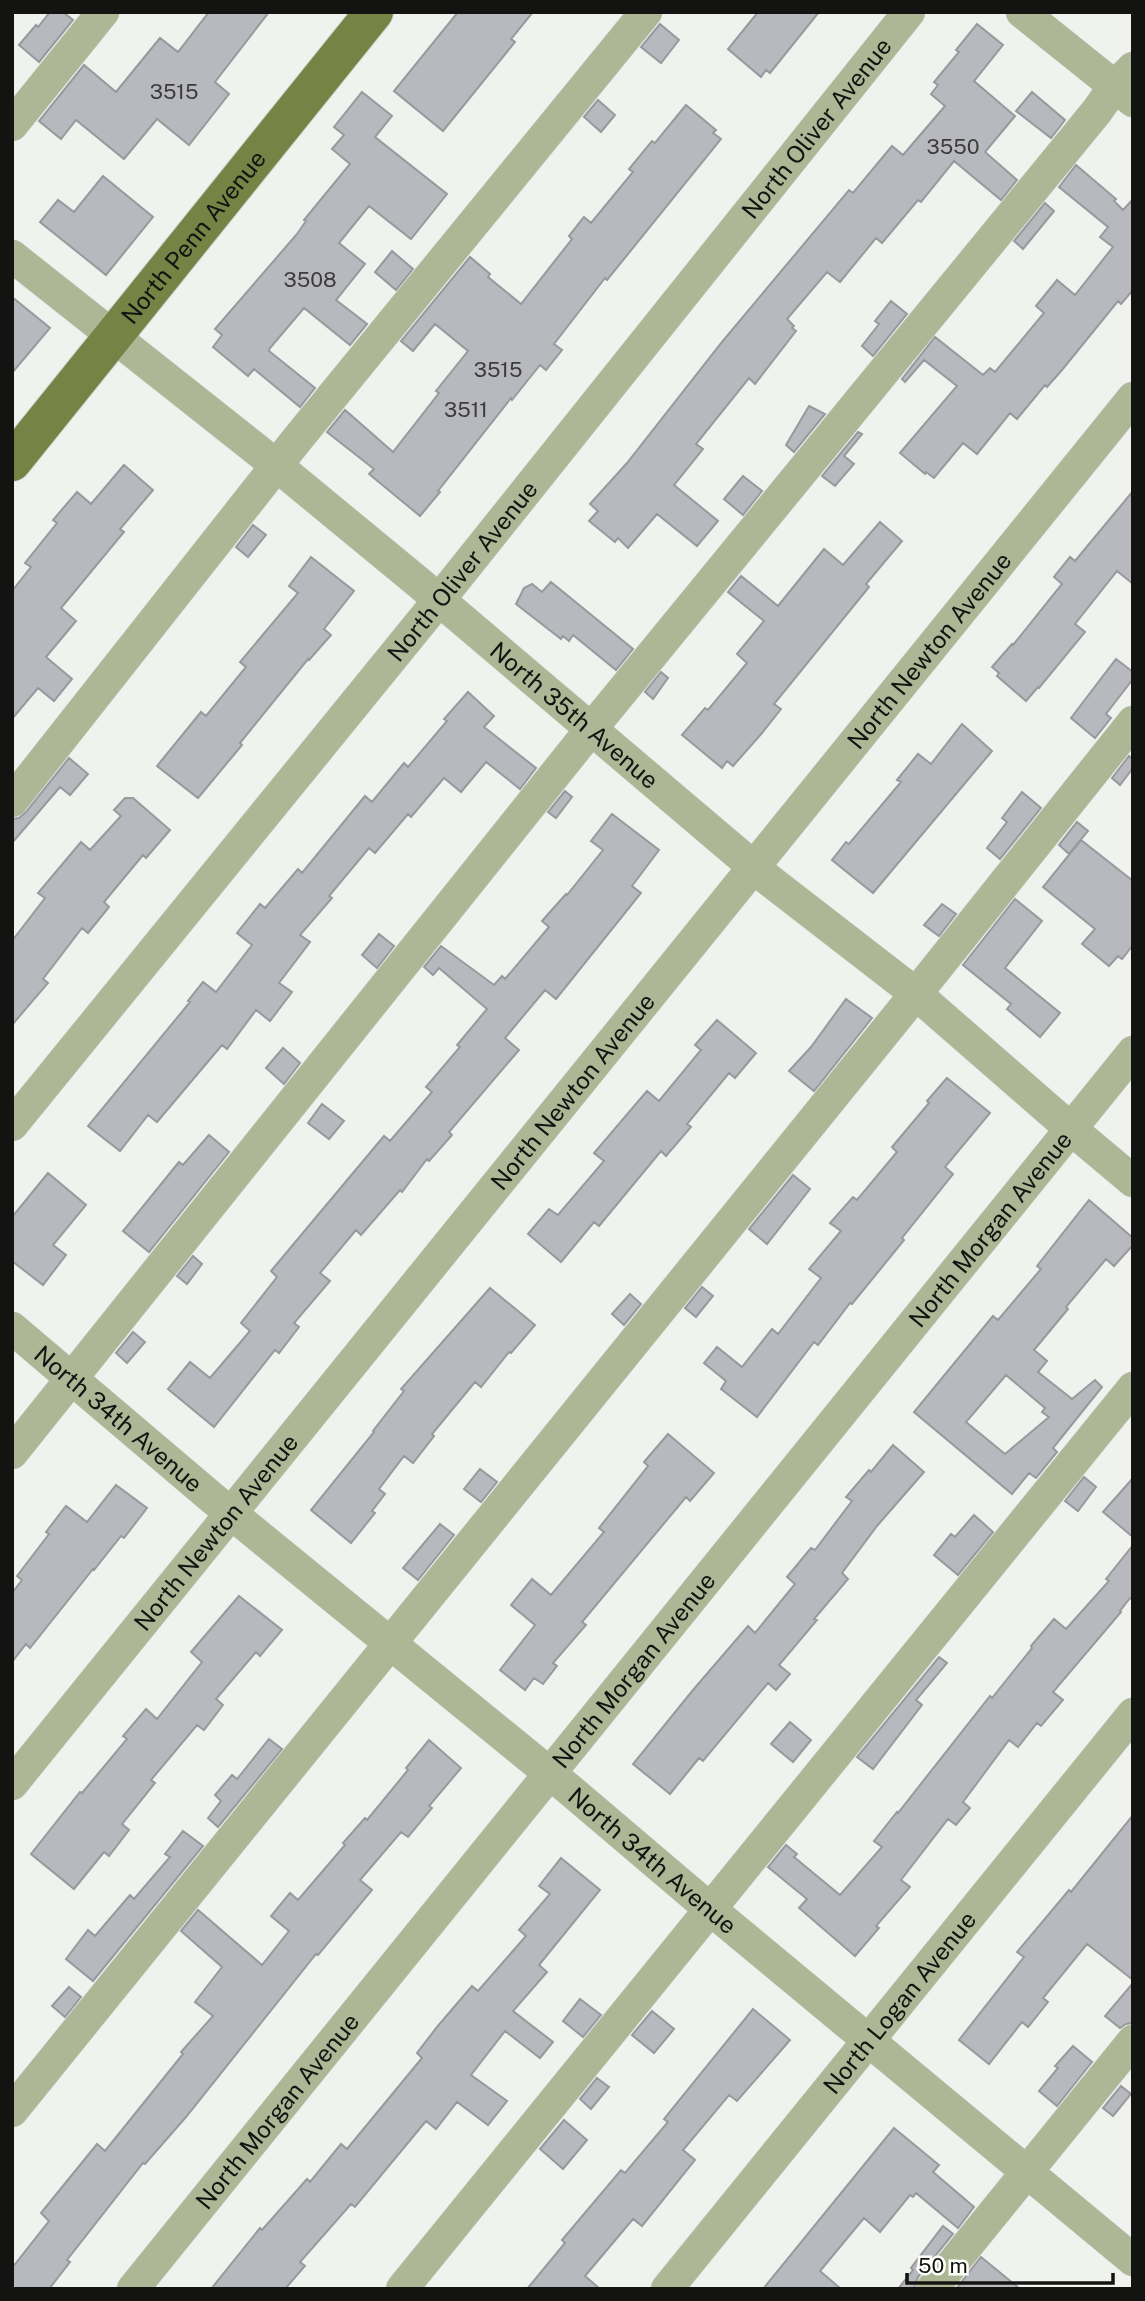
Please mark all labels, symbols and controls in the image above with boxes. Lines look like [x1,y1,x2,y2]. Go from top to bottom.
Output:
street label: North Oliver Avenue [736,32,897,224]
house number: 3515 [150,79,198,104]
house number: 3550 [927,134,979,159]
street label: North Penn Avenue [115,145,271,329]
house number: 3508 [284,267,337,292]
house number: 3515 [474,357,522,382]
house number: 3511 [444,397,488,422]
street label: North Oliver Avenue [381,475,543,667]
street label: North Newton Avenue [841,547,1017,754]
street label: North 35th Avenue [485,636,664,794]
street label: North Newton Avenue [485,987,660,1195]
street label: North Morgan Avenue [903,1126,1077,1332]
street label: North 34th Avenue [29,1340,208,1498]
street label: North Newton Avenue [128,1428,304,1636]
street label: North Morgan Avenue [546,1567,721,1773]
street label: North 34th Avenue [563,1781,742,1939]
street label: North Logan Avenue [817,1906,982,2099]
street label: North Morgan Avenue [190,2007,364,2214]
scale bar [907,2242,1114,2286]
text: 50 m [918,2253,968,2278]

